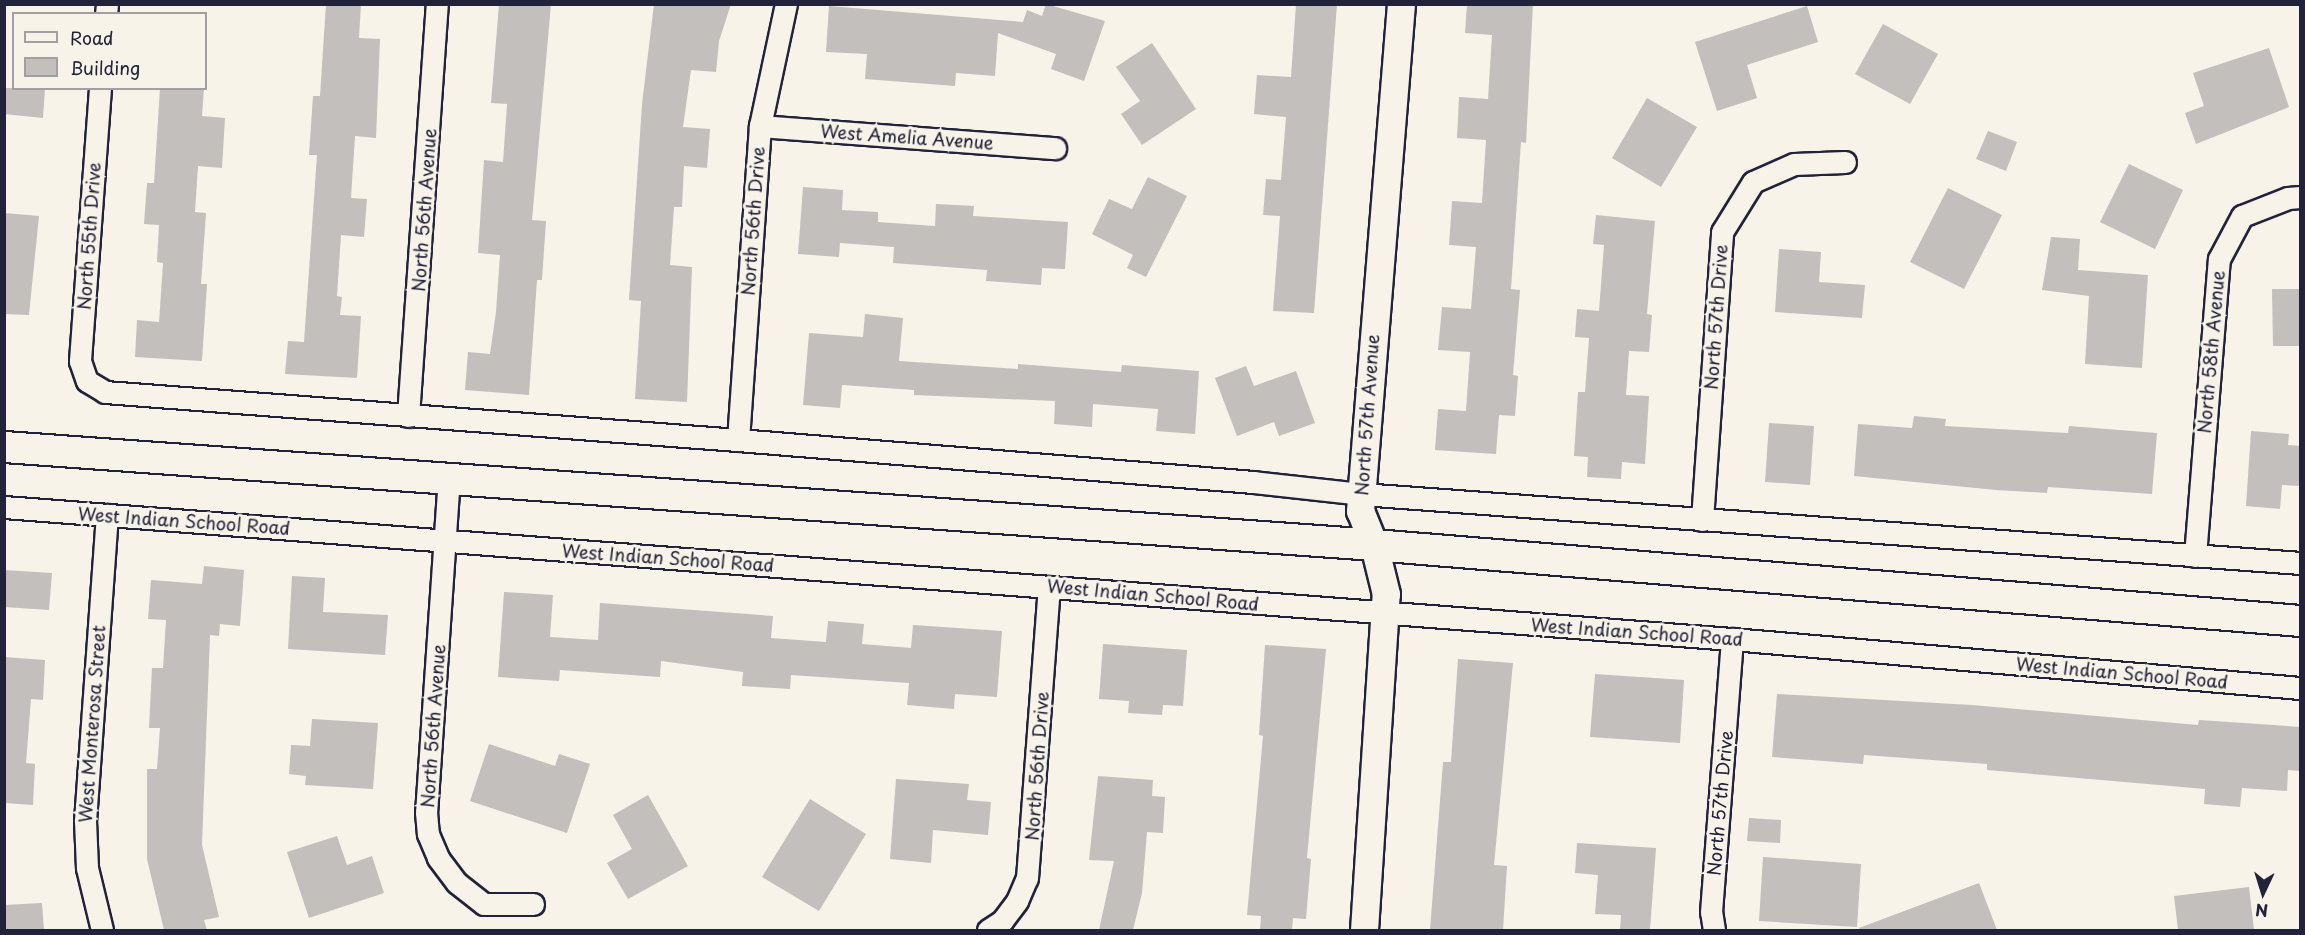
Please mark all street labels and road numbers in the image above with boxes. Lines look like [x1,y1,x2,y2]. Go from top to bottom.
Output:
street label: West Amelia Avenue [818,120,996,154]
street label: North 56th Avenue [407,126,441,294]
street label: North 56th Drive [737,145,769,297]
street label: North 55th Drive [73,161,105,311]
street label: North 57th Drive [1700,243,1732,391]
street label: North 58th Avenue [2193,269,2229,435]
street label: North 57th Avenue [1351,333,1383,497]
street label: West Indian School Road [76,503,292,539]
street label: West Indian School Road [560,540,776,576]
street label: West Indian School Road [1045,575,1261,615]
street label: West Indian School Road [1529,614,1745,650]
street label: West Monterosa Street [74,624,110,824]
street label: North 56th Avenue [416,642,450,810]
street label: West Indian School Road [2014,653,2230,693]
street label: North 56th Drive [1021,690,1053,842]
street label: North 57th Drive [1703,729,1737,877]

